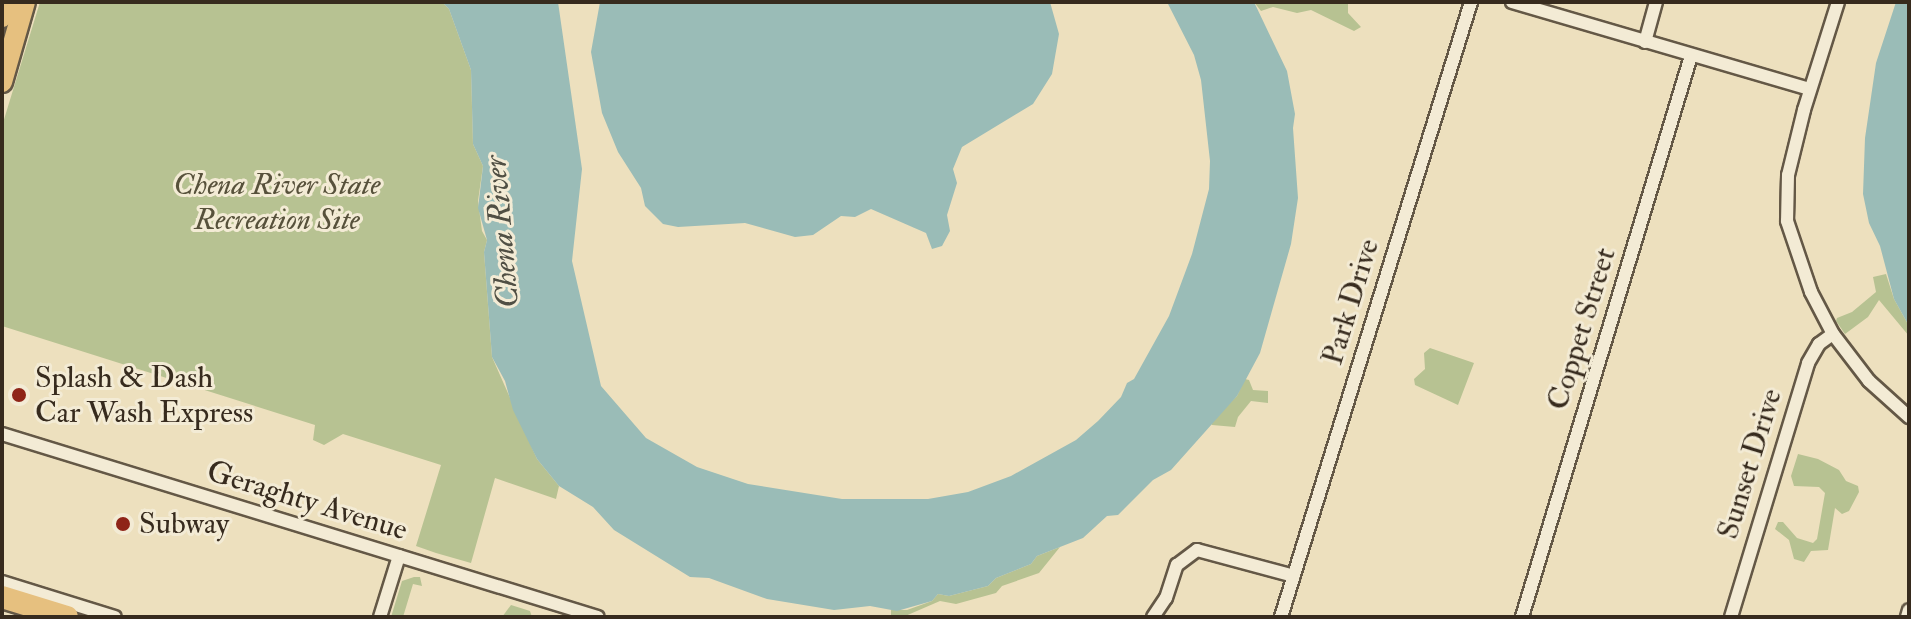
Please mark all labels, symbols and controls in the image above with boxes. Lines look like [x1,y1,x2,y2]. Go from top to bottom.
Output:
water label: Chena River [476,154,528,310]
park label: Chena River State Recreation Site [174,167,380,238]
street label: Park Drive [1315,235,1387,369]
street label: Coppet Street [1540,244,1624,414]
place label: Splash & Dash Car Wash Express [35,360,253,430]
street label: Sunset Drive [1710,385,1790,543]
marker: Splash & Dash Car Wash Express [10,386,28,404]
street label: Geraghty Avenue [202,453,412,549]
place label: Subway [139,506,229,542]
marker: Subway [114,515,132,533]

